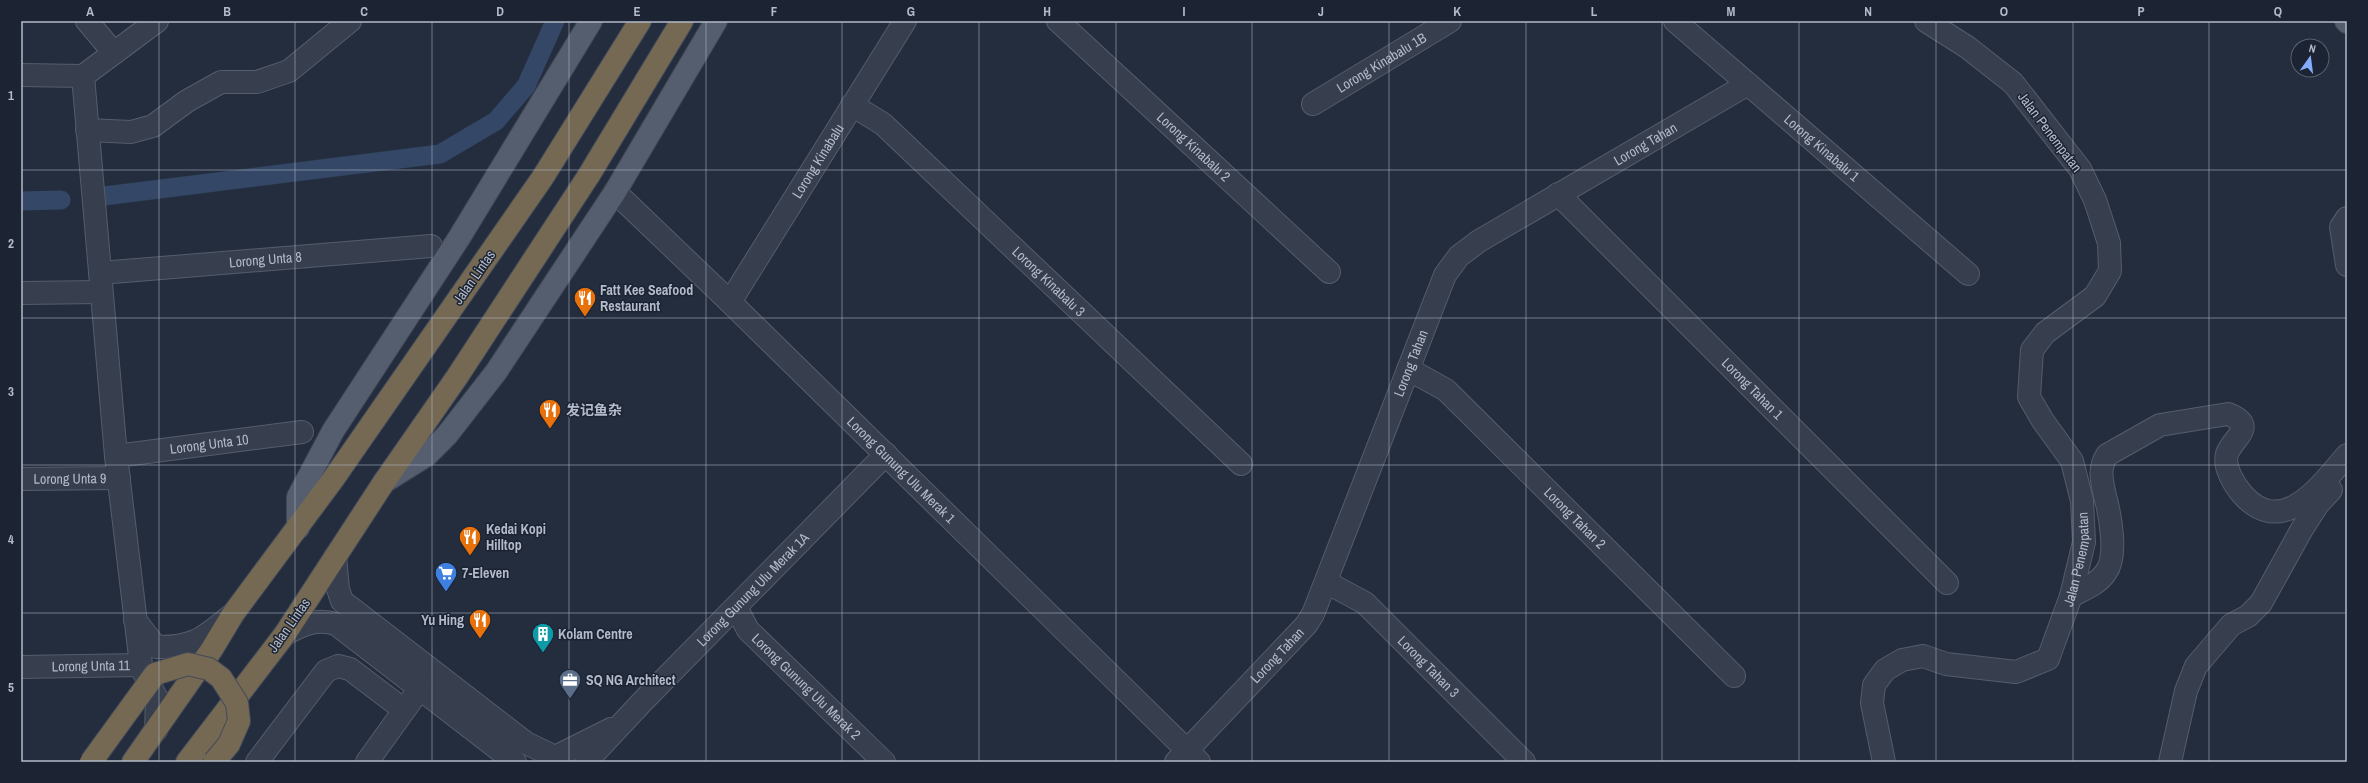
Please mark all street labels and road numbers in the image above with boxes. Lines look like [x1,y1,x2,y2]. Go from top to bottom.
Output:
street label: Lorong Kinabalu 1B [1333,28,1430,97]
street label: Jalan Penempatan [2014,88,2086,176]
street label: Lorong Kinabalu 2 [1153,108,1234,185]
street label: Lorong Kinabalu 1 [1780,110,1864,186]
street label: Lorong Tahan [1611,118,1680,169]
street label: Lorong Kinabalu [788,121,848,202]
street label: Lorong Kinabalu 3 [1009,243,1089,320]
street label: Jalan Lintas [449,246,499,308]
street label: Lorong Unta 8 [228,248,302,271]
street label: Lorong Tahan [1389,327,1432,399]
street label: Lorong Tahan 1 [1718,354,1788,424]
street label: Lorong Gunung Ulu Merak 1 [843,413,960,528]
street label: Lorong Unta 10 [169,430,250,458]
street label: Lorong Unta 9 [33,469,107,488]
street label: Lorong Tahan 2 [1540,483,1610,552]
street label: Jalan Penempatan [2059,512,2093,609]
street label: Lorong Gunung Ulu Merak 1A [693,528,813,650]
street label: Jalan Lintas [264,594,314,656]
street label: Lorong Tahan [1246,624,1308,687]
street label: Lorong Gunung Ulu Merak 2 [748,629,864,743]
street label: Lorong Tahan 3 [1394,632,1463,701]
street label: Lorong Unta 11 [52,656,131,675]

